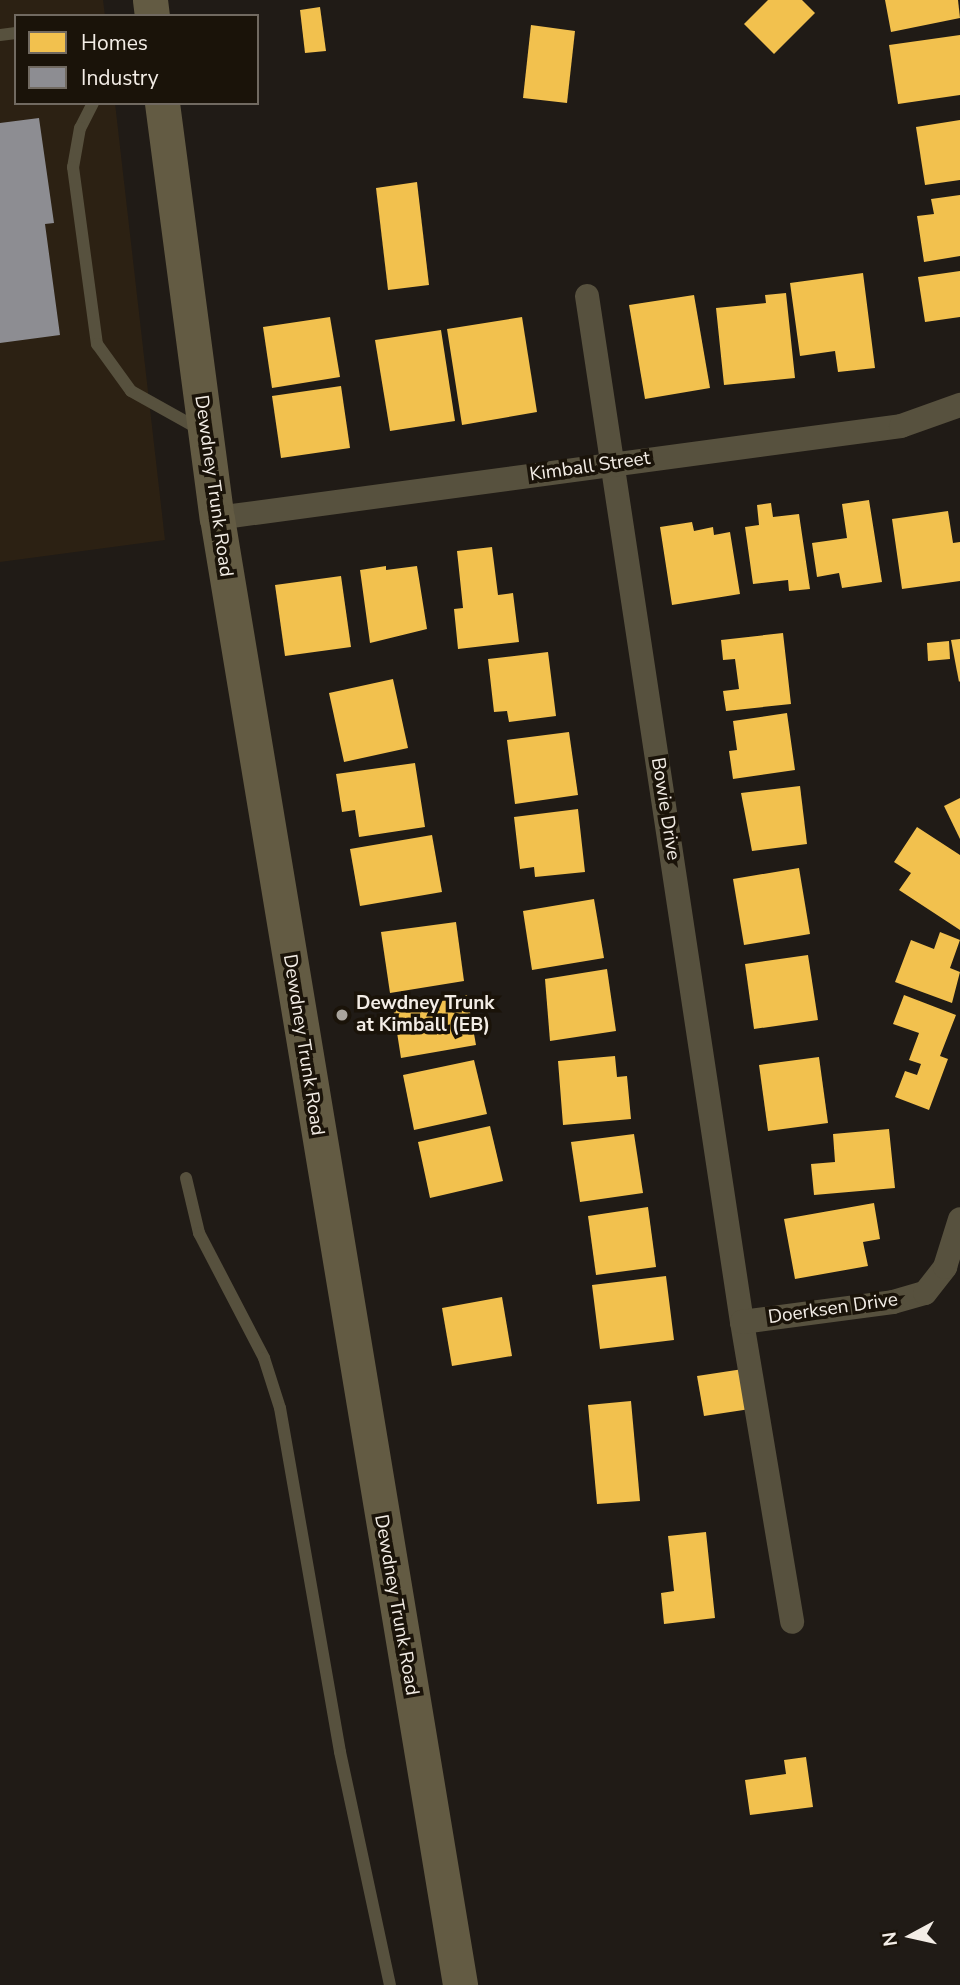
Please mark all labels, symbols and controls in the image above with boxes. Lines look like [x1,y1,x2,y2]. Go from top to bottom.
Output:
legend [14,14,259,105]
text: Homes [81,29,148,57]
text: Industry [81,64,159,92]
street label: Dewdney Trunk Road [189,394,237,578]
street label: Kimball Street [528,447,652,487]
street label: Bowie Drive [646,756,684,862]
street label: Dewdney Trunk Road [277,953,329,1137]
place label: Dewdney Trunk at Kimball (EB) [356,993,494,1037]
marker: Dewdney Trunk at Kimball (EB) [334,1007,350,1023]
street label: Doerksen Drive [767,1289,899,1329]
street label: Dewdney Trunk Road [369,1513,423,1697]
north arrow [876,1901,946,1971]
text: N [876,1930,904,1948]

